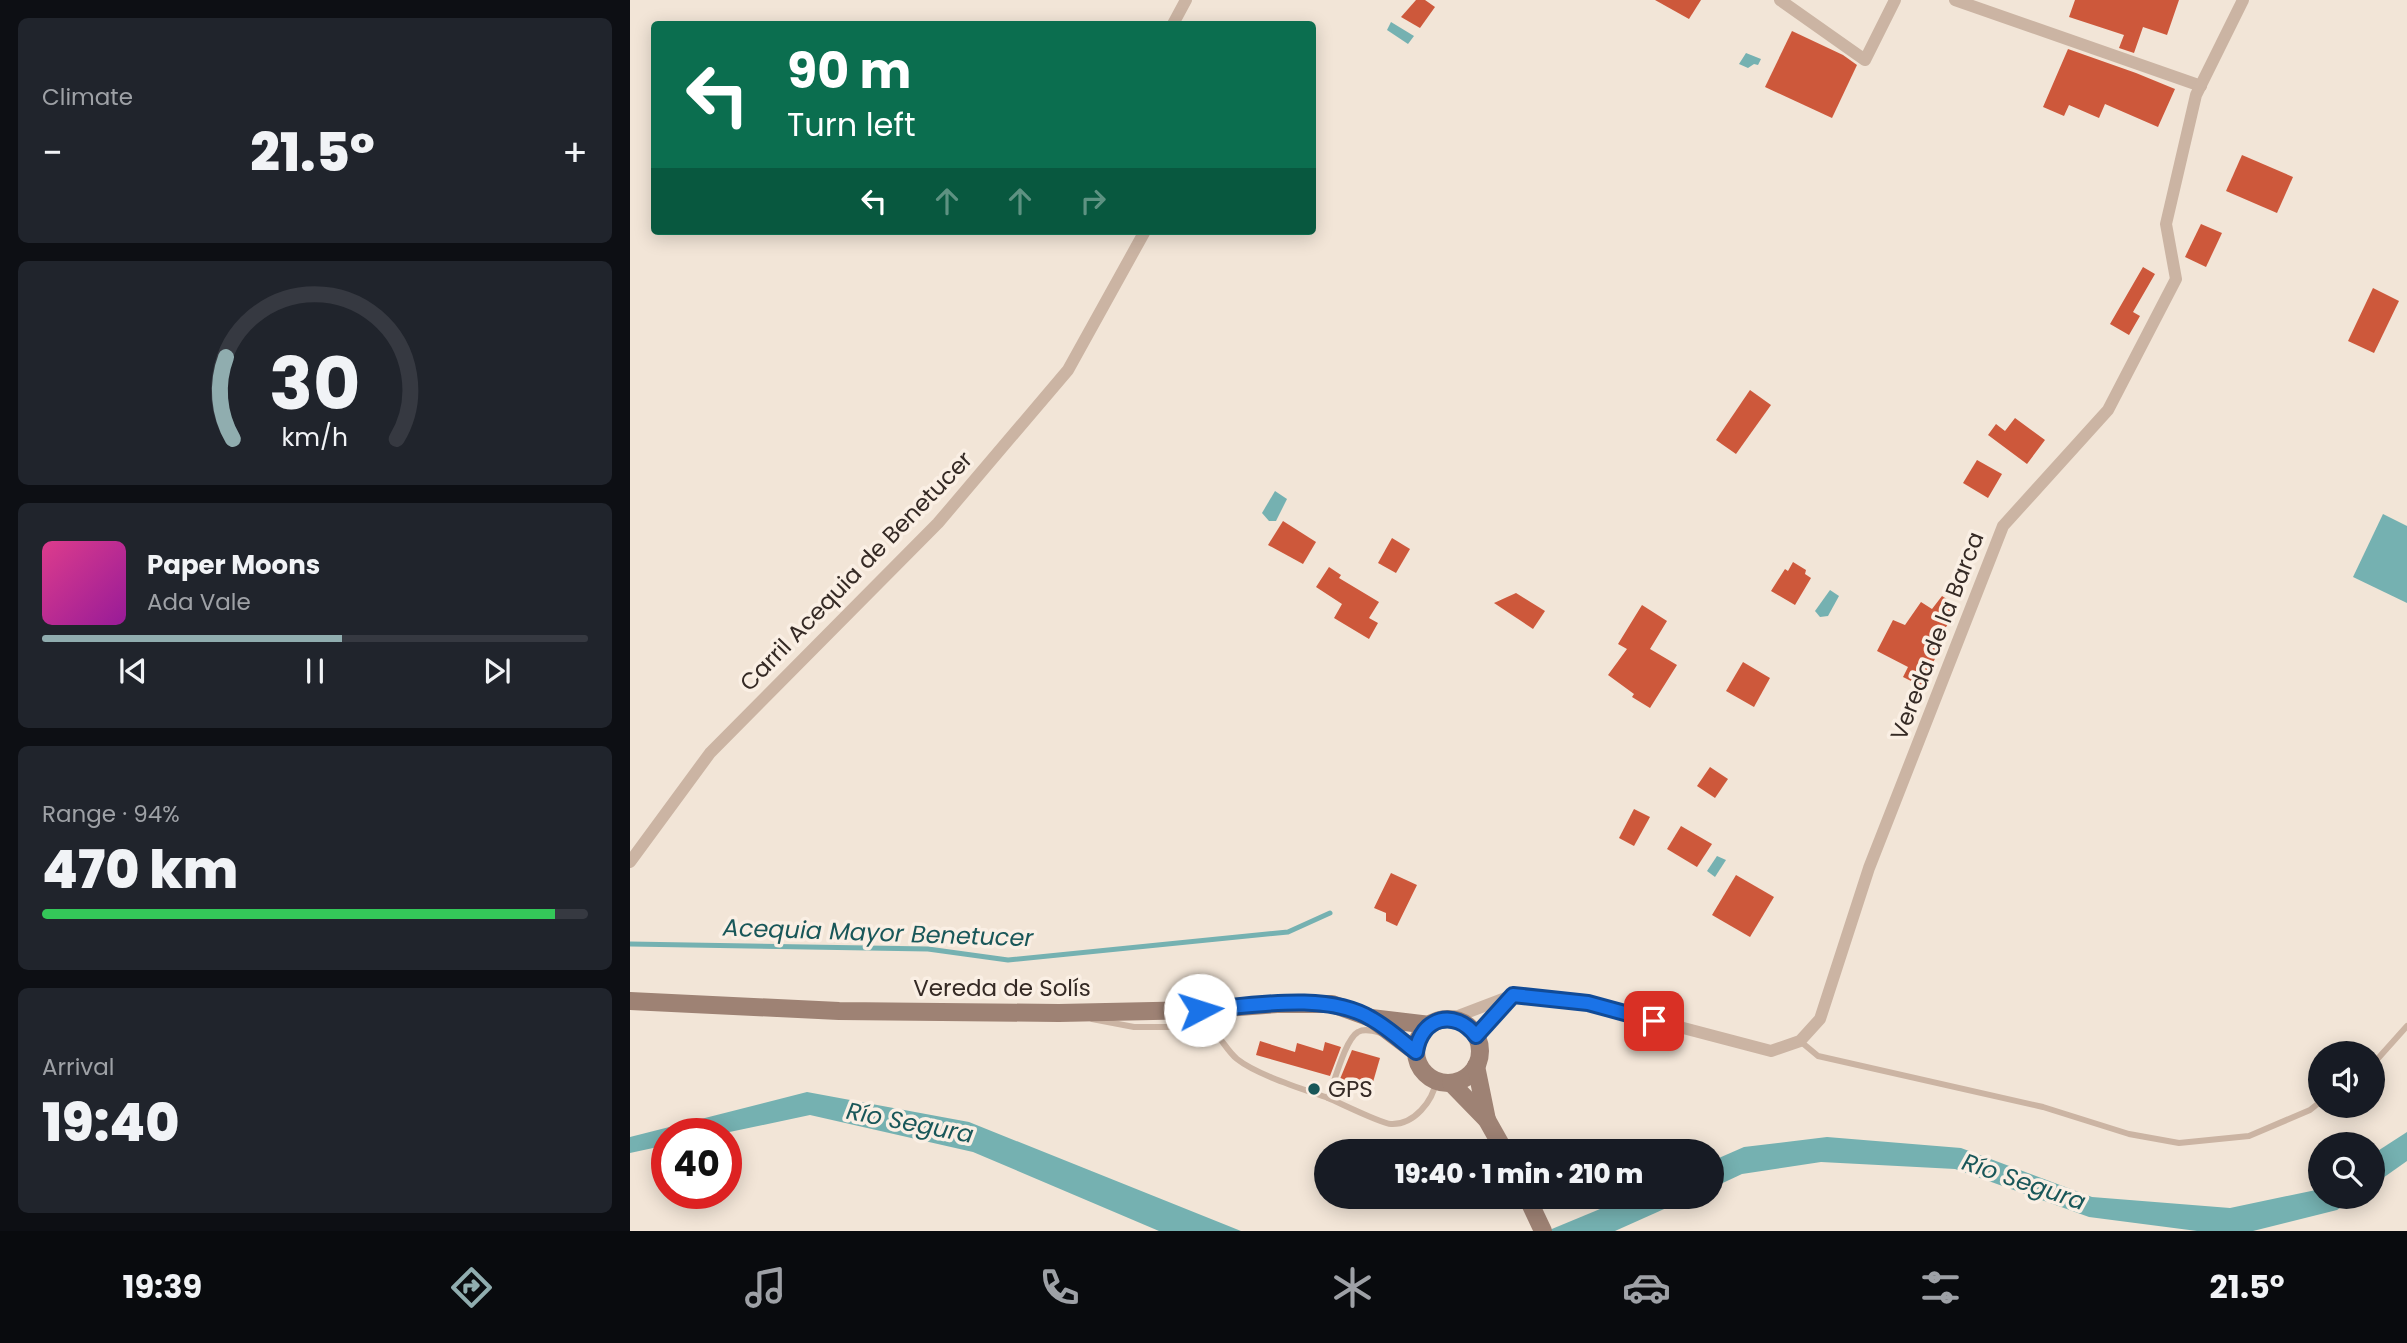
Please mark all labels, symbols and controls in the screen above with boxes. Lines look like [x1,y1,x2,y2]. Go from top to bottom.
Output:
text: 90 m [787,37,911,105]
icon: left [672,49,763,140]
text: Climate [42,81,133,113]
text: Turn left [787,102,916,147]
text: 21.5° [250,116,375,189]
text: − [42,126,63,179]
text: + [562,126,588,179]
icon: left [855,182,893,220]
icon: ahead [928,182,966,220]
icon: ahead [1001,182,1039,220]
icon: right [1074,182,1112,220]
text: 30 [269,333,361,434]
text: km/h [282,420,348,455]
street label: Carril Acequia de Benetucer [732,444,980,698]
street label: Vereda de la Barca [1882,527,1992,745]
text: Paper Moons [147,547,320,583]
text: Ada Vale [147,586,251,618]
icon: previous [114,652,152,690]
icon: pause [296,652,334,690]
icon: next [478,652,516,690]
text: Range · 94% [42,798,180,830]
text: 470 km [42,833,238,906]
water label: Acequia Mayor Benetucer [721,911,1035,954]
street label: Vereda de Solís [913,972,1091,1004]
position arrow [1163,973,1237,1047]
pin [1624,991,1684,1051]
icon: arrive [1635,1002,1673,1040]
map controls [2308,1041,2385,1209]
button: sound [2308,1041,2385,1118]
text: Arrival [42,1051,114,1083]
place label: GPS [1328,1073,1373,1105]
marker: GPS [1306,1081,1322,1097]
text: 19:40 [42,1086,179,1159]
water label: Río Segura [844,1094,976,1151]
speed limit sign: 40 [651,1118,742,1209]
button: search [2308,1132,2385,1209]
water label: Río Segura [1958,1145,2090,1218]
text: 19:40 · 1 min · 210 m [1395,1156,1643,1192]
icon: directions [447,1263,496,1312]
icon: music [741,1263,790,1312]
icon: phone [1035,1263,1084,1312]
icon: climate [1328,1263,1377,1312]
icon: car [1622,1263,1671,1312]
icon: filters [1916,1263,1965,1312]
text: 19:39 [122,1264,202,1309]
text: 21.5° [2210,1264,2285,1309]

